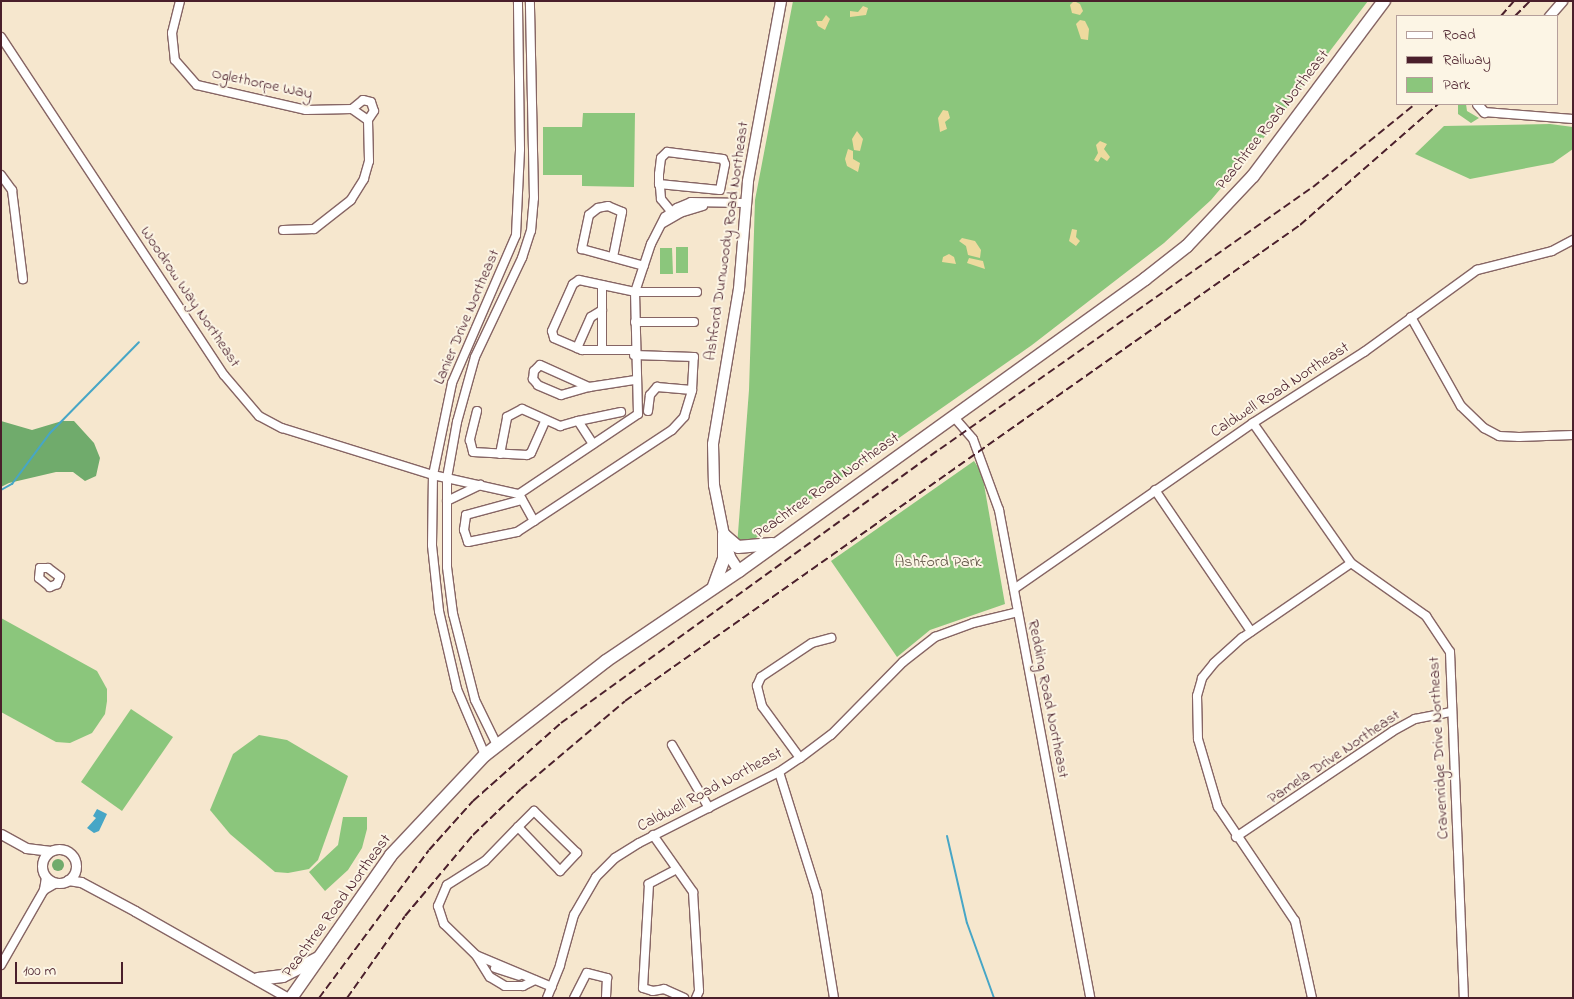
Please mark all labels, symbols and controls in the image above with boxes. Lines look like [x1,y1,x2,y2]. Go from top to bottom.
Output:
legend [1396,15,1559,105]
text: Road [1443,24,1476,46]
street label: Peachtree Road Northeast [1212,46,1334,194]
text: Railway [1443,49,1491,71]
street label: Oglethorpe Way [210,64,314,104]
text: Park [1443,74,1470,96]
street label: Ashford Dunwoody Road Northeast [701,120,753,362]
street label: Woodrow Way Northeast [136,223,244,371]
street label: Lanier Drive Northeast [430,246,504,388]
street label: Caldwell Road Northeast [1207,338,1353,442]
street label: Peachtree Road Northeast [751,429,903,543]
park label: Ashford Park [894,552,982,572]
street label: Redding Road Northeast [1023,618,1073,780]
street label: Cravenridge Drive Northeast [1425,656,1453,840]
street label: Pamela Drive Northeast [1264,706,1404,808]
street label: Caldwell Road Northeast [634,744,786,836]
street label: Peachtree Road Northeast [278,831,396,981]
scale bar [18,952,125,984]
text: 100 m [23,960,56,982]

